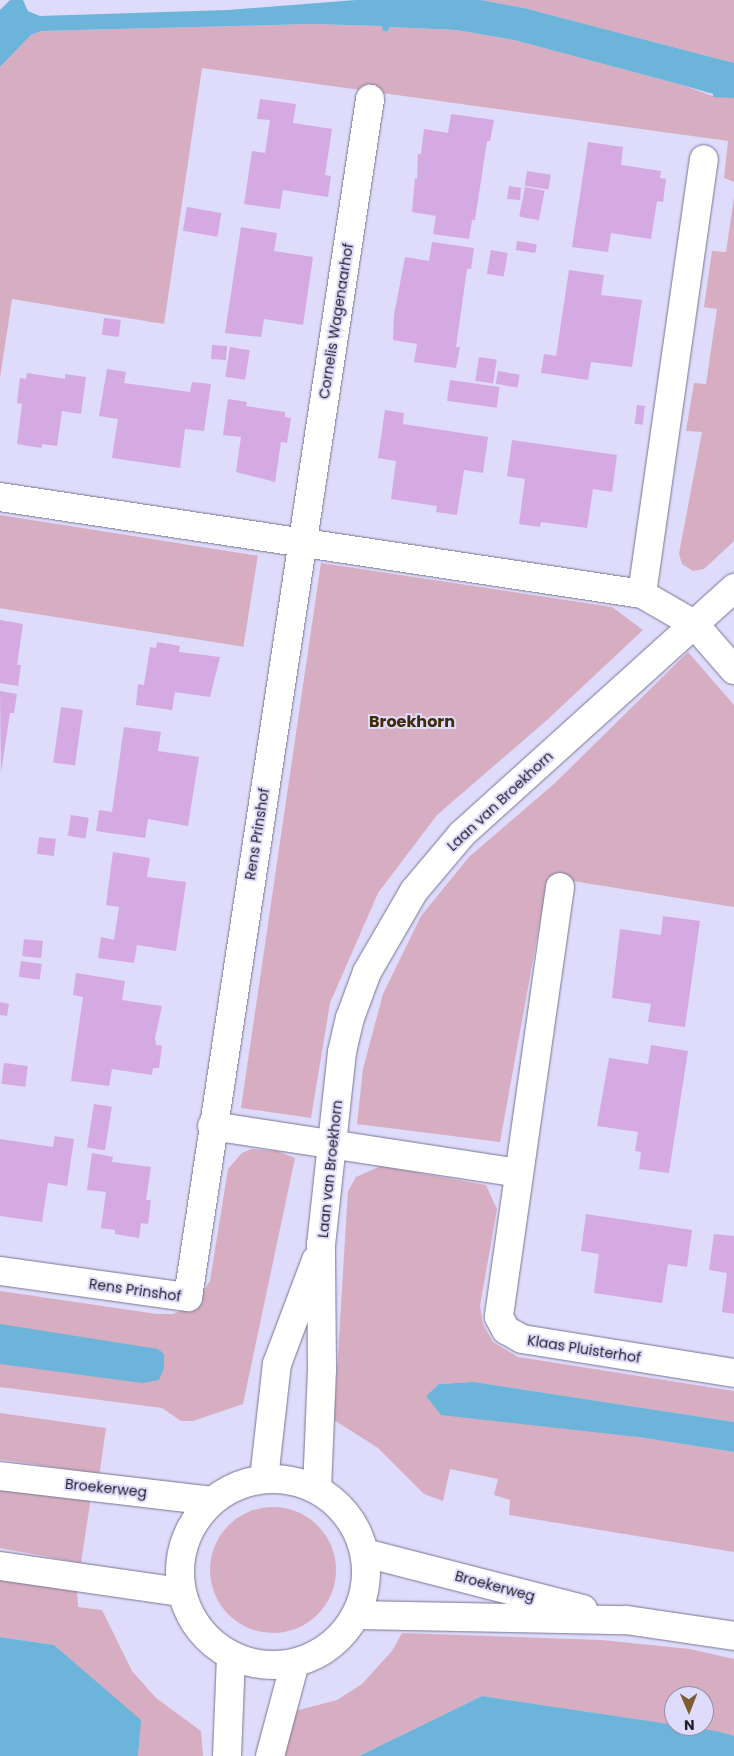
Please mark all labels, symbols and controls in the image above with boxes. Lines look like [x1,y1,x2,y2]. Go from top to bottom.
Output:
street label: Cornelis Wagenaarhof [315,242,357,400]
district label: Broekhorn [369,712,455,732]
street label: Laan van Broekhorn [444,748,556,854]
street label: Rens Prinshof [241,787,273,881]
street label: Laan van Broekhorn [314,1099,346,1239]
street label: Rens Prinshof [88,1275,182,1305]
street label: Klaas Pluisterhof [526,1332,642,1366]
street label: Broekerweg [64,1475,148,1501]
street label: Broekerweg [453,1567,537,1605]
north arrow [664,1686,714,1736]
text: N [684,1715,695,1735]

